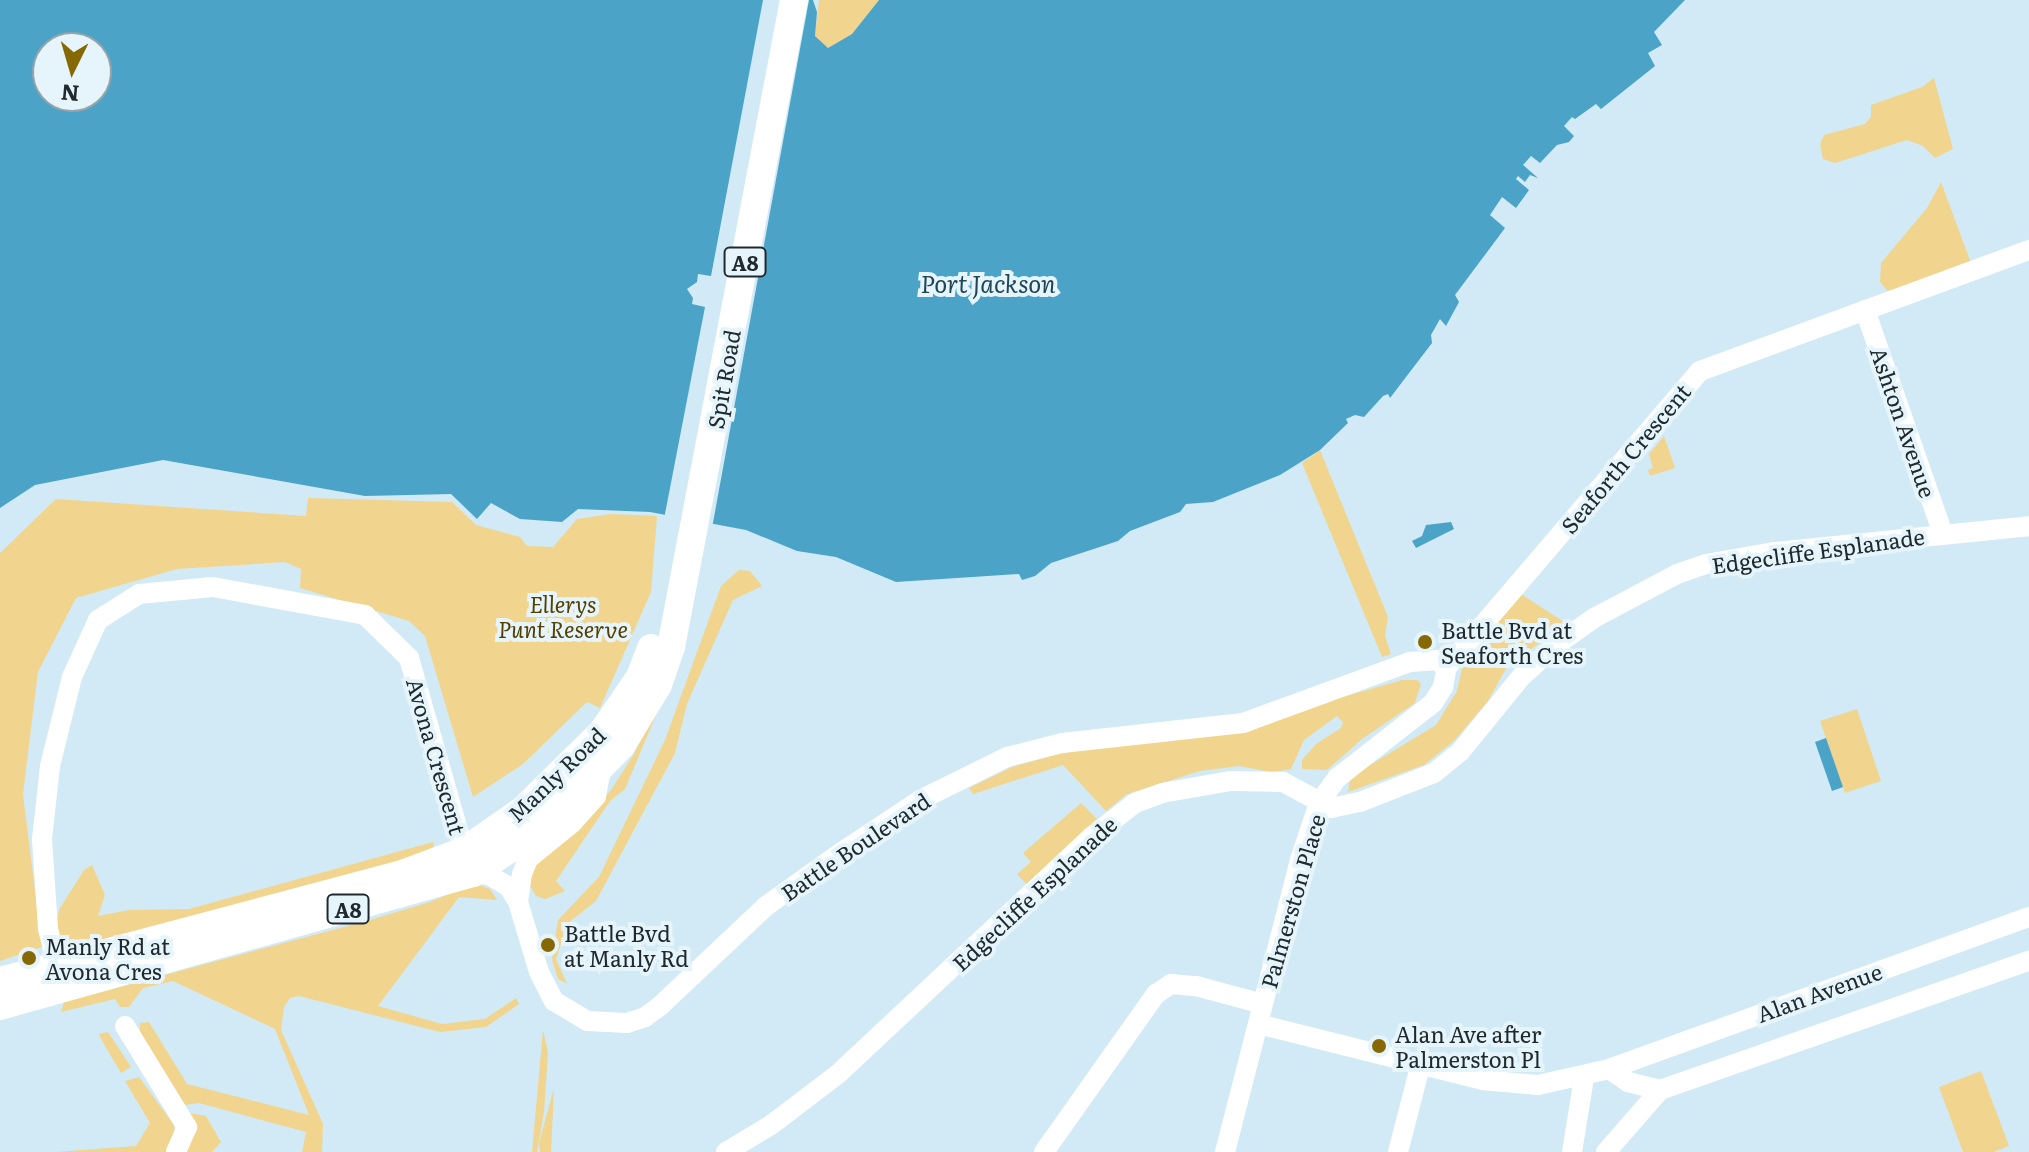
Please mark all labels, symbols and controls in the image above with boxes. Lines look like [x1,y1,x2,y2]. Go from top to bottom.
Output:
north arrow [32,32,112,112]
text: N [59,77,81,112]
road number: A8 [723,246,767,278]
water label: Port Jackson [920,269,1056,297]
street label: Spit Road [701,327,745,431]
street label: Ashton Avenue [1866,343,1942,501]
street label: Seaforth Crescent [1555,378,1695,538]
street label: Edgecliffe Esplanade [1710,522,1926,578]
park label: Ellerys Punt Reserve [498,590,628,642]
place label: Battle Bvd at Seaforth Cres [1441,616,1583,668]
marker: Battle Bvd at Seaforth Cres [1416,633,1434,651]
street label: Avona Crescent [402,675,472,837]
street label: Manly Road [502,721,610,827]
street label: Battle Boulevard [776,786,934,906]
street label: Edgecliffe Esplanade [946,810,1122,976]
street label: Palmerston Place [1255,811,1329,991]
road number: A8 [326,893,370,925]
place label: Battle Bvd at Manly Rd [564,919,689,970]
place label: Manly Rd at Avona Cres [45,932,170,984]
marker: Battle Bvd at Manly Rd [539,936,557,954]
marker: Manly Rd at Avona Cres [20,949,38,967]
street label: Alan Avenue [1753,957,1885,1027]
place label: Alan Ave after Palmerston Pl [1395,1020,1541,1072]
marker: Alan Ave after Palmerston Pl [1370,1037,1388,1055]

